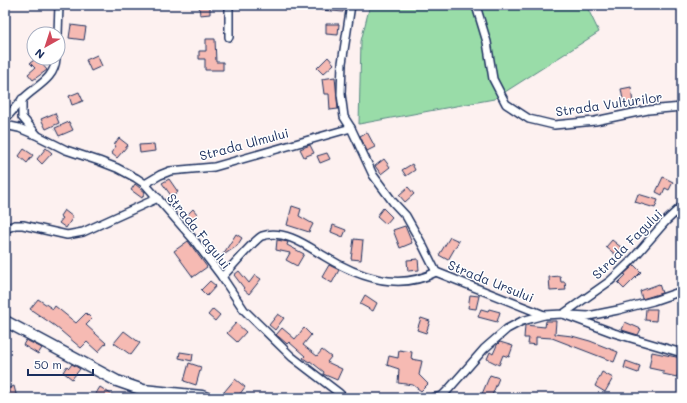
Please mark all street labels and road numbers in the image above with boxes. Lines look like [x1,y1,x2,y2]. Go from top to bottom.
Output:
street label: Strada Vulturilor [554,88,663,119]
street label: Strada Ulmului [197,123,290,164]
street label: Strada Fagului [164,189,235,272]
street label: Strada Fagului [588,205,665,282]
street label: Strada Ursului [446,256,537,305]

